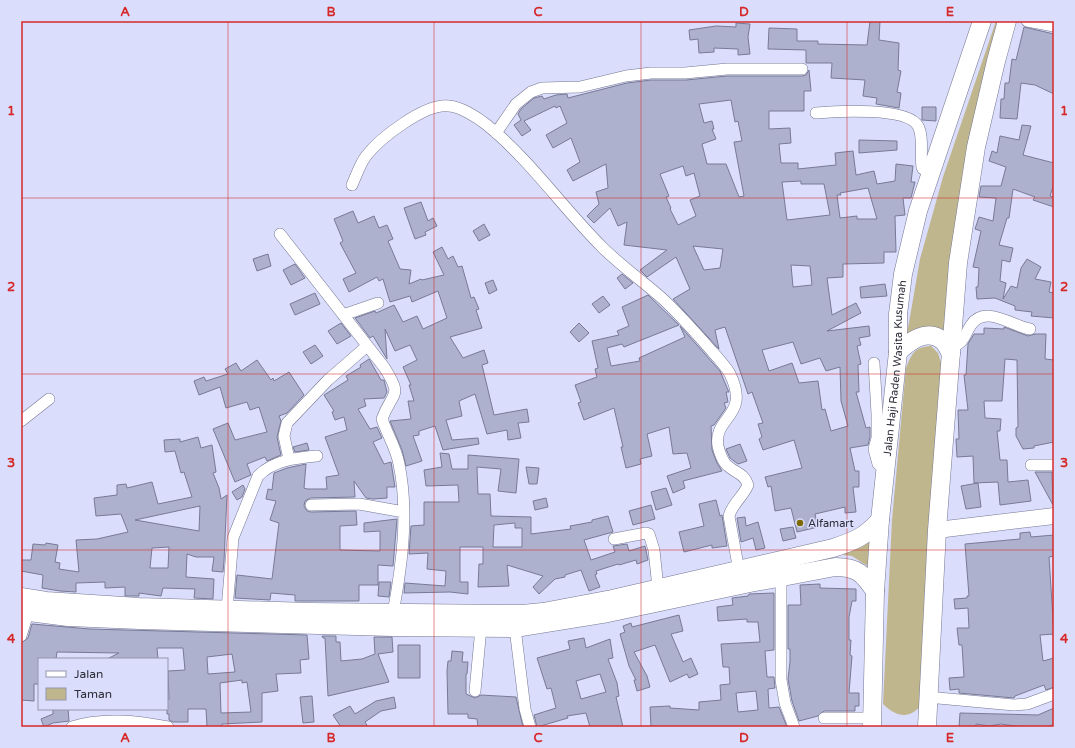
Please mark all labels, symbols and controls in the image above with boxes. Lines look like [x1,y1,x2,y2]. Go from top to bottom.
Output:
text: A [120,4,130,20]
text: B [326,4,336,20]
text: C [533,4,543,20]
text: D [739,4,749,20]
text: E [946,4,954,20]
text: 1 [7,103,15,119]
text: 1 [1060,103,1068,119]
text: 2 [7,279,15,295]
street label: Jalan Haji Raden Wasita Kusumah [881,279,909,457]
text: 2 [1060,279,1068,295]
text: 3 [7,455,15,471]
text: 3 [1060,455,1068,471]
place label: Alfamart [808,517,854,530]
marker: Alfamart [795,518,805,528]
text: 4 [7,631,16,647]
text: 4 [1060,631,1069,647]
legend [38,658,168,710]
text: Jalan [74,667,103,681]
text: Taman [74,687,112,701]
text: A [120,730,130,746]
text: B [326,730,336,746]
text: C [533,730,543,746]
text: D [739,730,749,746]
text: E [946,730,954,746]

